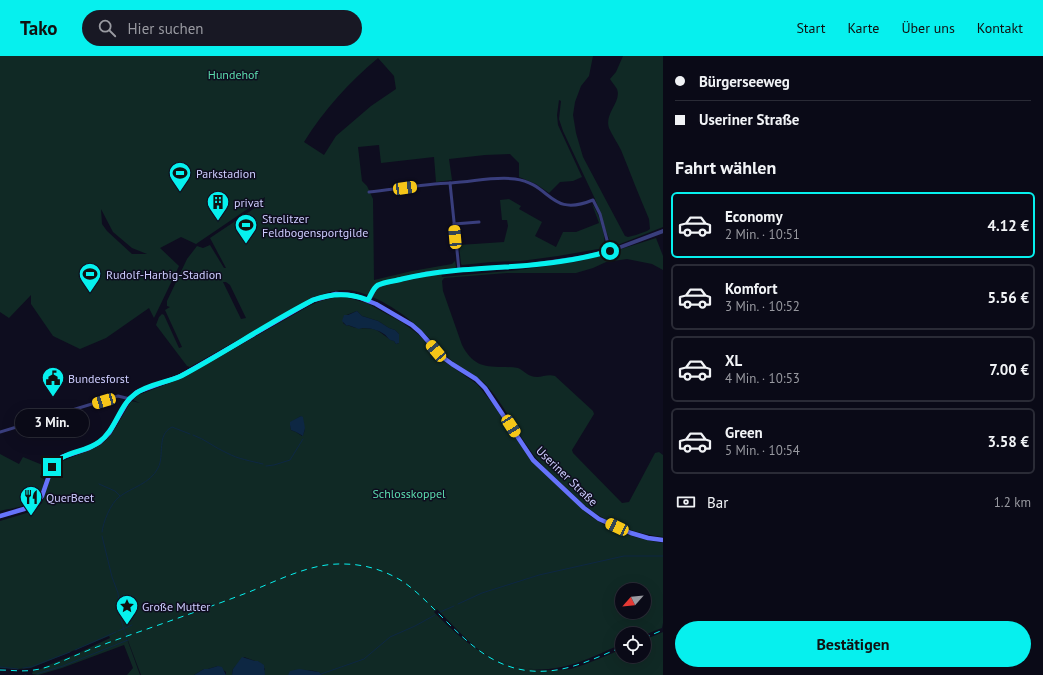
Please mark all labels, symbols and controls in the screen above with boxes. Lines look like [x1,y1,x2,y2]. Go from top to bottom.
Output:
search box [82,10,362,46]
text: Tako [20,16,58,40]
icon: search [96,17,118,39]
text: Hier suchen [128,19,204,38]
text: Start [796,19,825,37]
text: Karte [847,19,879,37]
text: Über uns [901,19,955,37]
text: Kontakt [977,19,1023,37]
park label: Hundehof [208,67,259,82]
text: Bürgerseeweg [699,72,790,91]
text: Useriner Straße [699,110,799,129]
text: Fahrt wählen [675,156,776,179]
sports icon: Parkstadion [167,160,193,193]
place label: Parkstadion [196,166,256,181]
car [392,180,418,196]
building icon: privat [205,189,231,222]
place label: privat [234,195,264,210]
icon: car [677,207,713,243]
text: Economy [725,207,783,226]
place label: Strelitzer Feldbogensportgilde [262,211,368,240]
sports icon: Strelitzer Feldbogensportgilde [233,212,259,245]
text: 4.12 € [987,216,1029,235]
car [448,225,462,249]
text: 2 Min. · 10:51 [725,226,800,243]
route start [601,242,619,260]
sports icon: Rudolf-Harbig-Stadion [77,261,103,294]
place label: Rudolf-Harbig-Stadion [106,267,222,282]
icon: car [677,279,713,315]
text: Komfort [725,279,777,298]
text: 5.56 € [987,288,1029,307]
text: 3 Min. · 10:52 [725,298,800,315]
car [424,338,448,364]
icon: car [677,351,713,387]
text: XL [725,351,742,370]
text: 7.00 € [989,360,1029,379]
public building icon: Bundesforst [40,365,66,398]
text: 4 Min. · 10:53 [725,370,800,387]
place label: Bundesforst [68,371,129,386]
car [91,392,117,410]
callout: 3 Min. [15,409,89,437]
car [499,413,523,439]
text: 3 Min. [35,414,69,431]
icon: car [677,423,713,459]
text: Green [725,423,763,442]
text: 3.58 € [987,432,1029,451]
text: 5 Min. · 10:54 [725,442,800,459]
street label: Useriner Straße [533,443,601,509]
route end [43,458,61,476]
restaurant icon: QuerBeet [18,484,44,517]
park label: Schlosskoppel [372,486,446,501]
place label: QuerBeet [46,490,94,505]
icon: cash [675,491,697,513]
text: Bar [707,493,728,512]
text: 1.2 km [994,494,1031,511]
car [604,516,630,538]
north arrow [615,583,651,619]
map controls [615,583,651,663]
place icon: Große Mutter [114,593,140,626]
place label: Große Mutter [142,599,210,614]
button: Bestätigen [675,621,1031,667]
button: locate [615,627,651,663]

